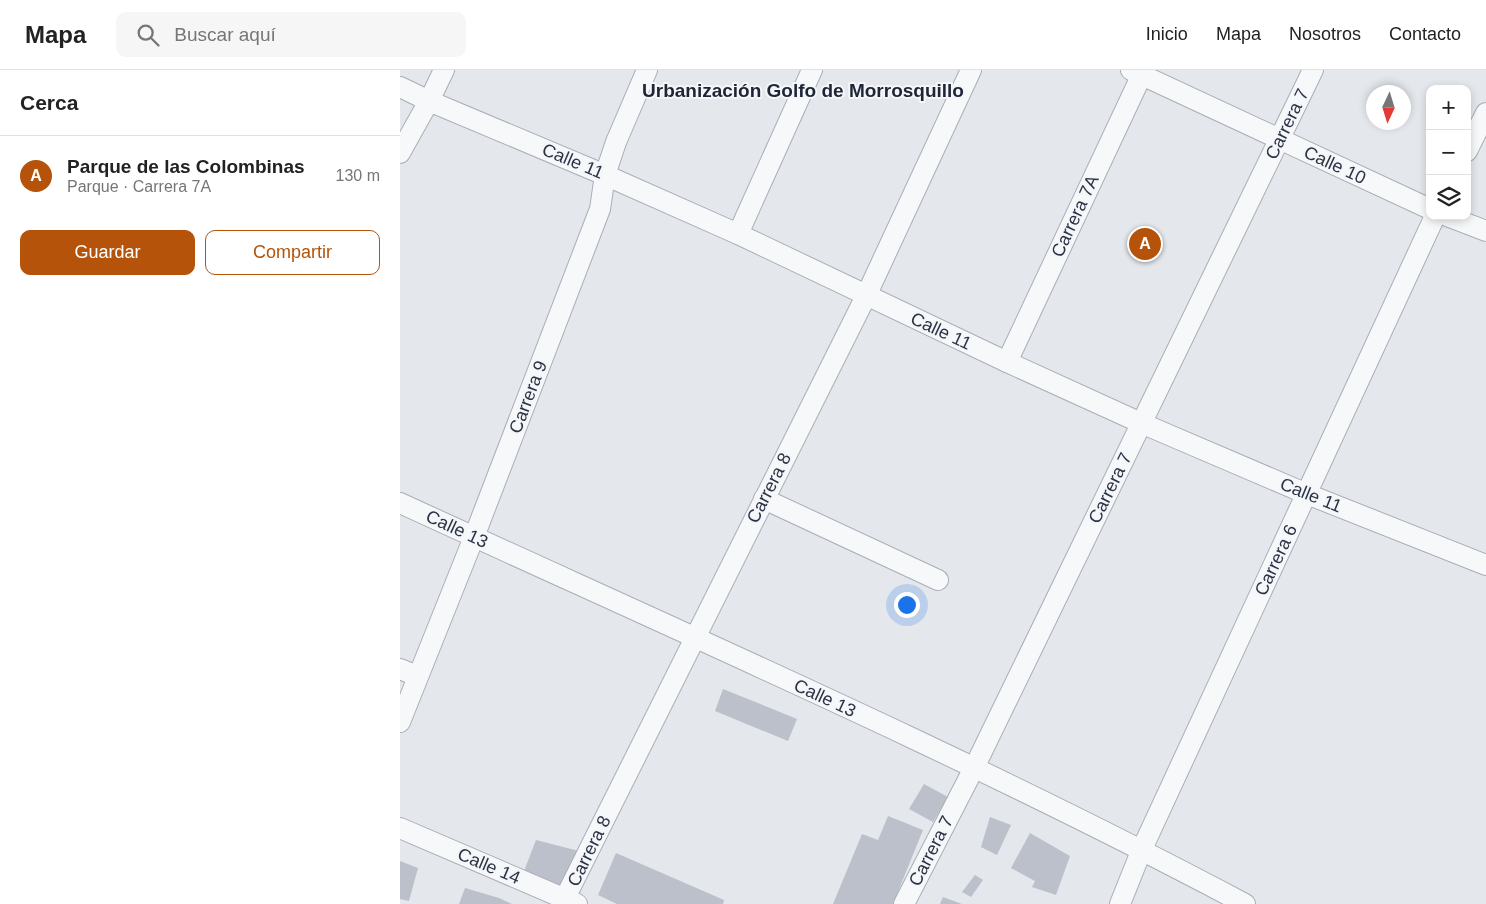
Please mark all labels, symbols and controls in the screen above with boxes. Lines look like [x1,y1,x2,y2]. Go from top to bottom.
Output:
search box [116,12,466,57]
text: Mapa [25,21,86,48]
icon: search [134,21,162,49]
text: Buscar aquí [174,24,276,45]
text: Inicio [1146,24,1188,44]
text: Mapa [1216,24,1261,44]
text: Nosotros [1289,24,1361,44]
text: Contacto [1389,24,1461,44]
district label: Urbanización Golfo de Morrosquillo [642,80,964,101]
street label: Carrera 7 [1261,85,1313,163]
north arrow [1366,85,1411,130]
map controls [1426,85,1471,220]
button: + [1426,85,1471,130]
text: Cerca [20,91,78,114]
button: − [1426,130,1471,175]
street label: Calle 11 [539,139,607,183]
street label: Calle 10 [1301,142,1369,188]
text: Parque de las Colombinas [67,156,305,177]
text: A [30,167,42,184]
text: 130 m [336,167,380,184]
street label: Carrera 7A [1047,172,1103,260]
button: layers [1426,175,1471,220]
text: Parque · Carrera 7A [67,178,211,195]
pin: A [1129,225,1161,263]
button: Guardar [20,230,195,275]
button: Compartir [205,230,380,275]
street label: Calle 11 [907,308,975,354]
street label: Carrera 9 [505,358,551,436]
street label: Carrera 7 [1084,449,1136,527]
street label: Carrera 8 [743,450,795,526]
street label: Calle 11 [1277,474,1345,516]
street label: Calle 13 [423,506,491,552]
street label: Carrera 6 [1251,521,1301,599]
your location [894,592,920,618]
street label: Calle 13 [791,675,859,721]
street label: Carrera 8 [563,812,615,890]
street label: Carrera 7 [905,813,957,889]
street label: Calle 14 [455,844,523,888]

